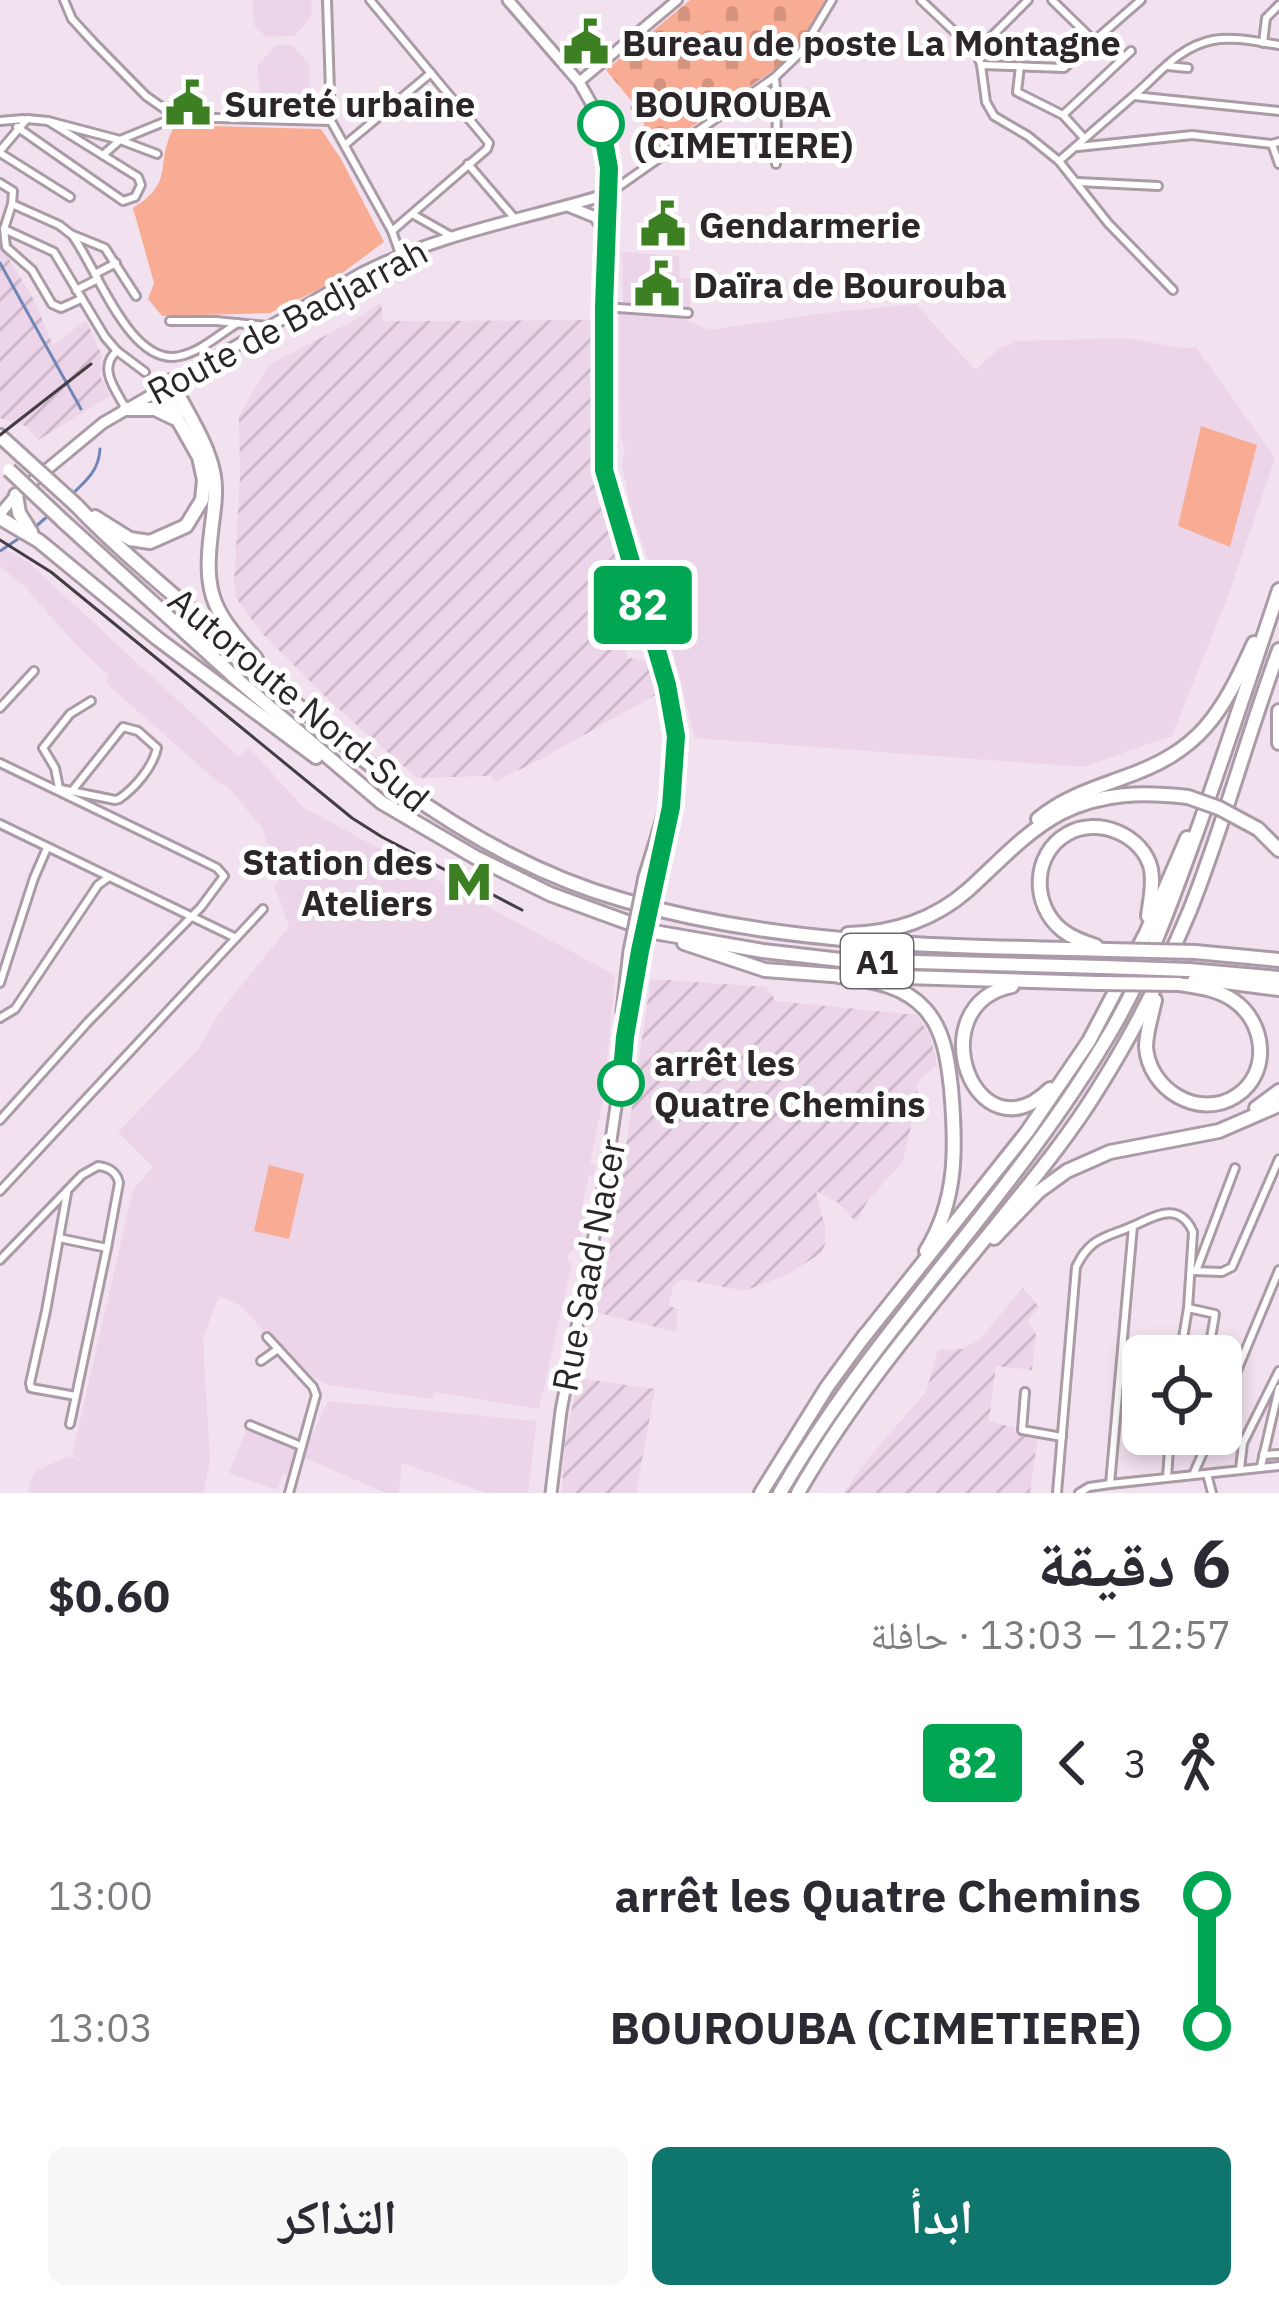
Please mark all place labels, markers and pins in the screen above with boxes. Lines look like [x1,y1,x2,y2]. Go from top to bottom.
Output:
public building icon: Bureau de poste La Montagne [561,17,611,67]
place label: Bureau de poste La Montagne [622,19,1121,66]
public building icon: Sureté urbaine [163,78,213,128]
place label: Sureté urbaine [224,80,475,127]
place label: BOUROUBA (CIMETIERE) [634,80,853,168]
marker: BOUROUBA (CIMETIERE) [579,102,623,146]
public building icon: Gendarmerie [638,199,688,249]
place label: Gendarmerie [699,201,921,248]
public building icon: Daïra de Bourouba [632,259,682,309]
place label: Daïra de Bourouba [693,261,1007,308]
place label: Station des Ateliers [242,838,433,926]
metro station icon: Station des Ateliers [444,857,494,907]
place label: arrêt les Quatre Chemins [654,1039,926,1127]
marker: arrêt les Quatre Chemins [599,1061,643,1105]

